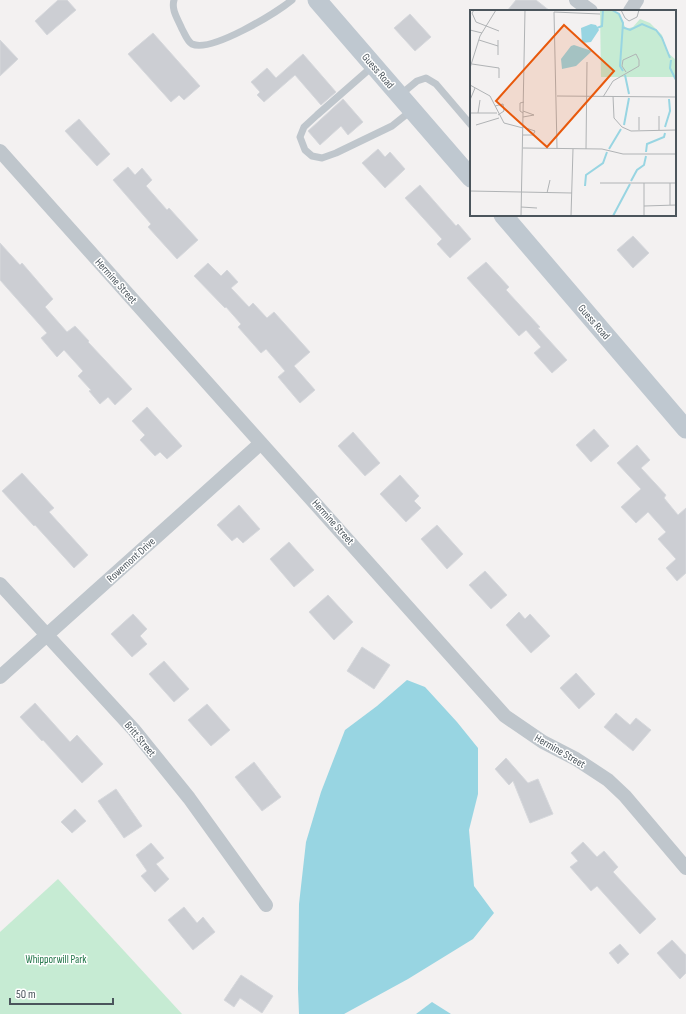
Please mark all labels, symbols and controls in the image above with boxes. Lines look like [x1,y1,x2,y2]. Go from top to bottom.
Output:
inset map [470,10,676,216]
street label: Guess Road [359,51,397,92]
street label: Hermine Street [92,256,140,307]
street label: Guess Road [575,302,613,343]
street label: Hermine Street [309,497,357,548]
street label: Rowemont Drive [104,535,158,585]
street label: Britt Street [122,719,159,760]
street label: Hermine Street [532,731,588,771]
park label: Whipporwill Park [25,953,87,966]
scale bar [10,980,113,1006]
text: 50 m [16,987,36,1002]

